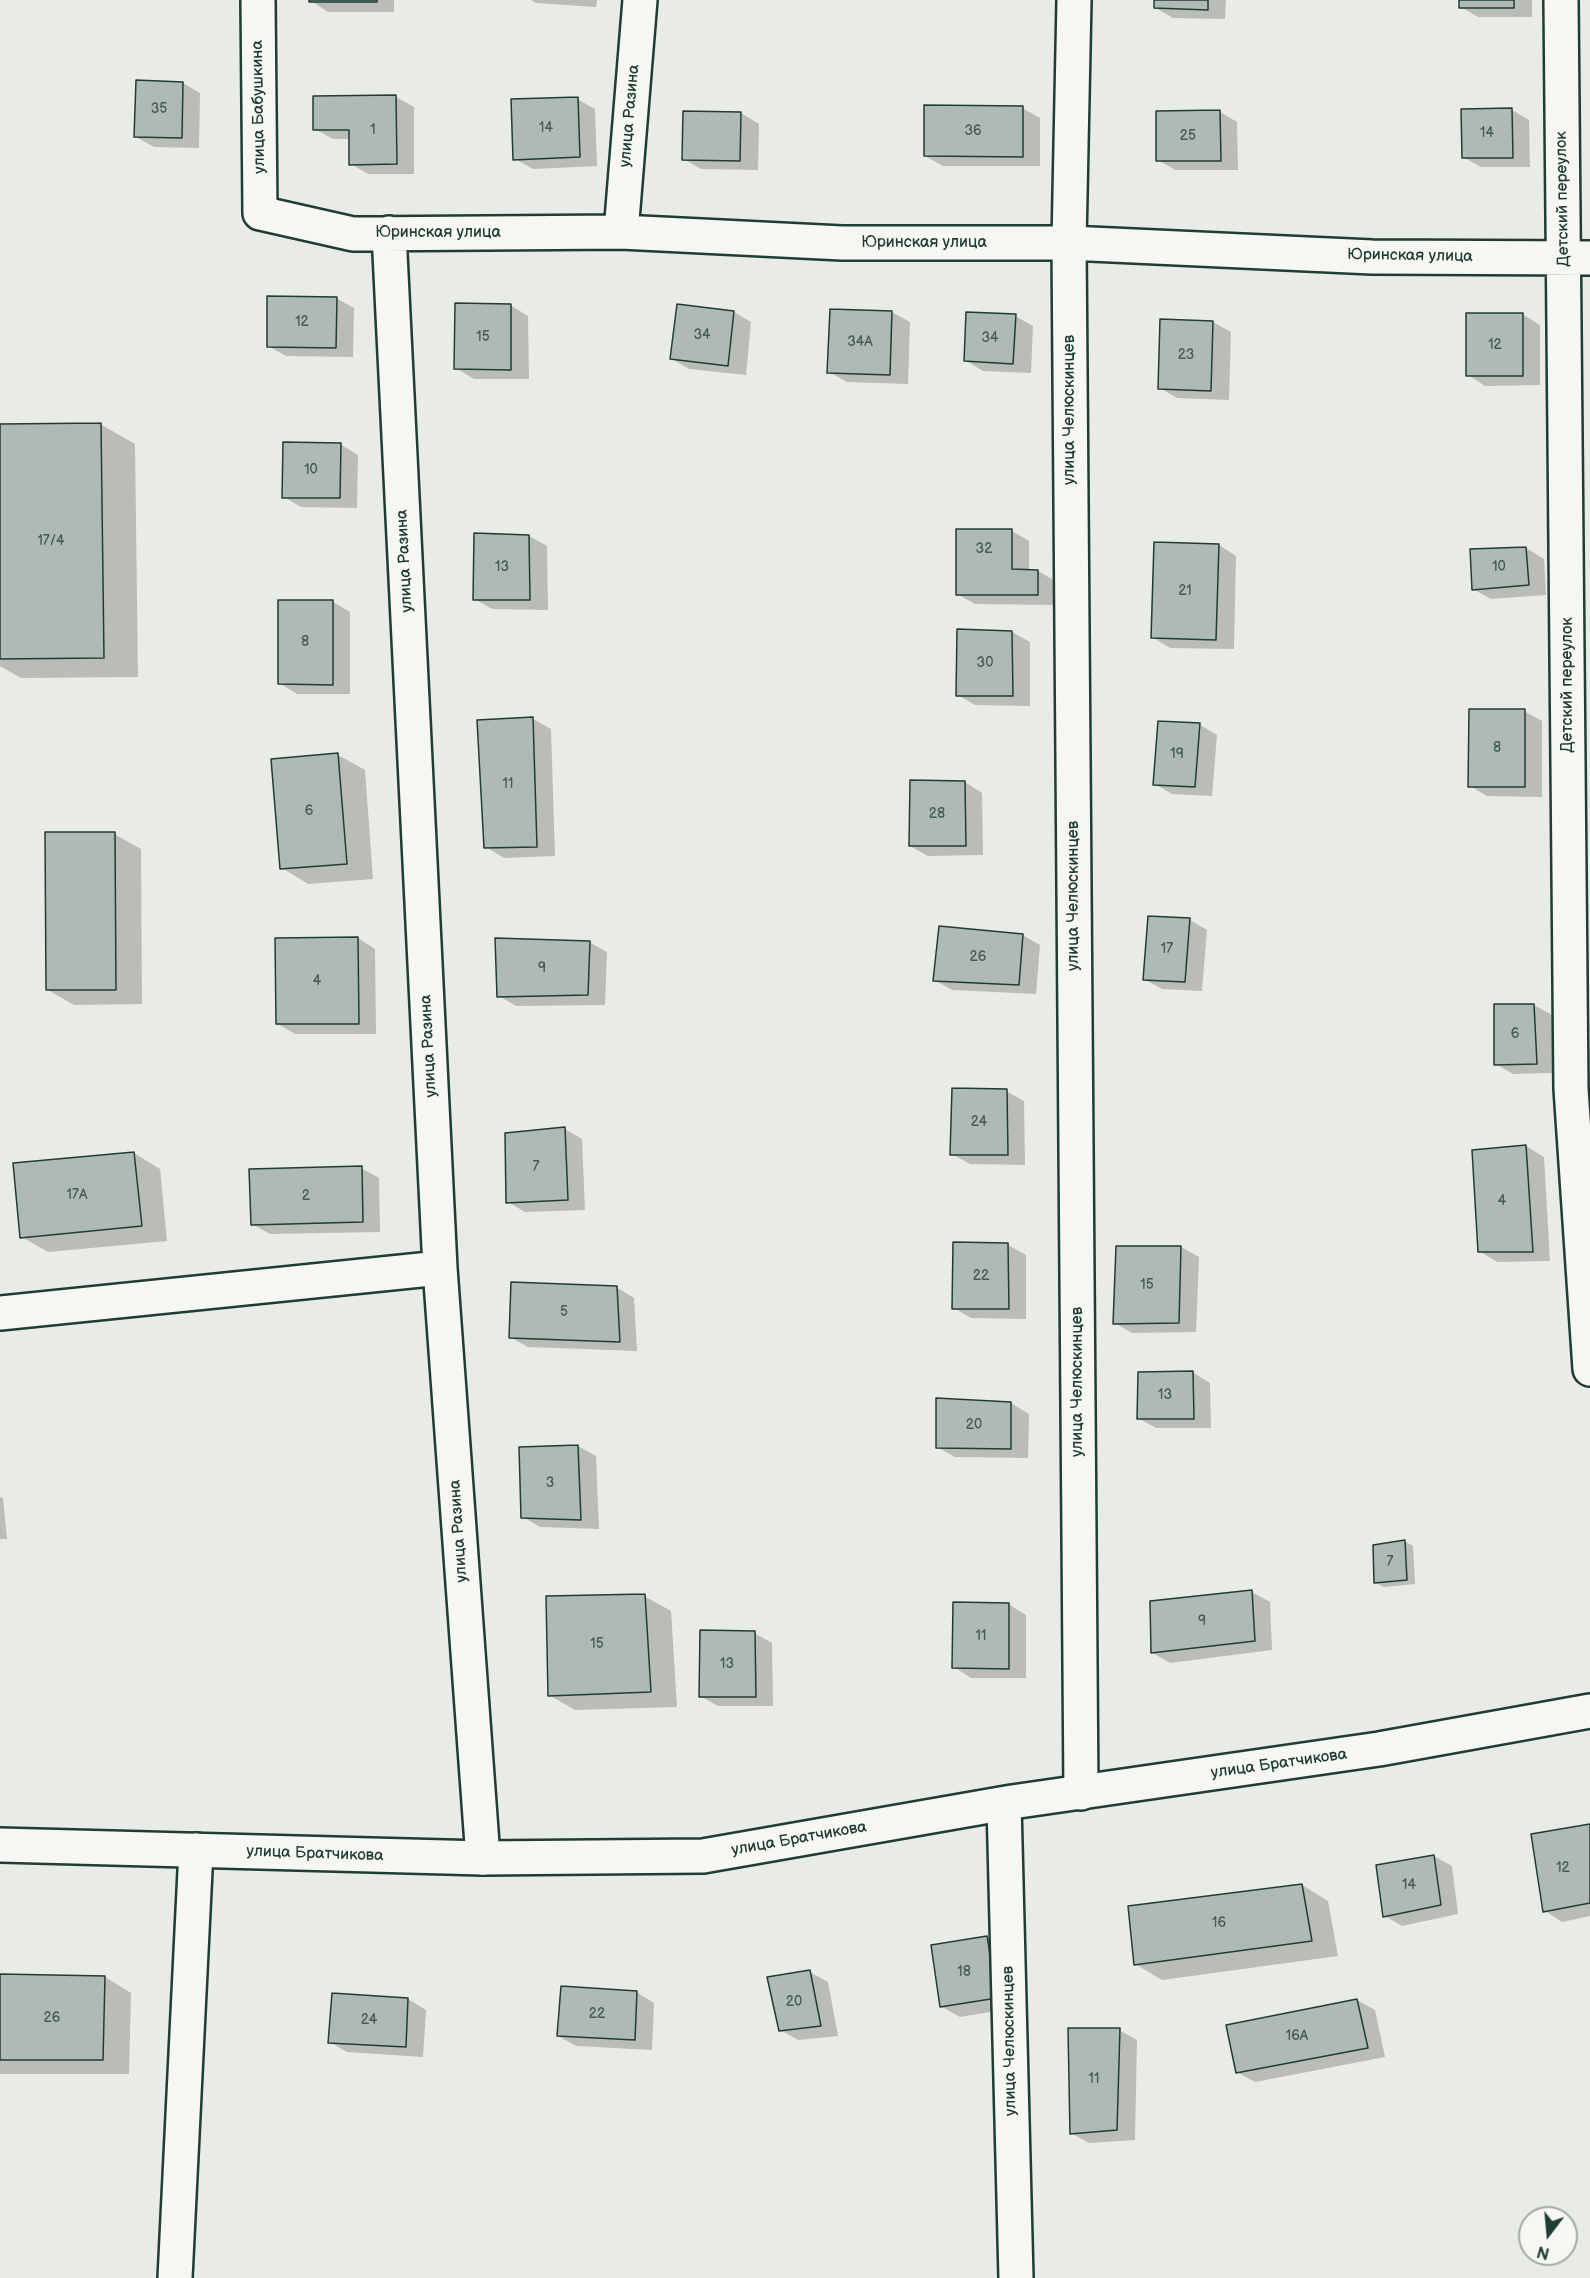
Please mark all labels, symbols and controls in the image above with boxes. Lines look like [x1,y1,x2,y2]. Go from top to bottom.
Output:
street label: улица Бабушкина [248,40,270,174]
street label: улица Разина [616,64,644,168]
house number: 35 [151,101,167,117]
house number: 14 [539,120,553,136]
house number: 1 [370,122,376,138]
house number: 36 [964,123,982,139]
house number: 14 [1480,125,1494,141]
house number: 25 [1180,128,1196,144]
street label: Детский переулок [1552,131,1574,267]
street label: Юринская улица [375,223,501,243]
street label: Юринская улица [861,233,987,253]
street label: Юринская улица [1347,245,1473,267]
house number: 12 [295,314,309,330]
house number: 34 [693,327,711,343]
house number: 15 [476,329,490,345]
house number: 34 [981,330,999,346]
house number: 34А [847,334,873,350]
street label: улица Челюскинцев [1060,335,1080,485]
house number: 12 [1488,337,1502,353]
house number: 23 [1178,347,1194,363]
house number: 10 [304,462,318,478]
street label: улица Разина [393,509,417,613]
house number: 17/4 [37,533,65,549]
house number: 32 [976,541,992,557]
house number: 13 [495,559,509,575]
house number: 10 [1492,559,1506,575]
house number: 21 [1178,583,1192,599]
street label: Детский переулок [1558,617,1578,753]
house number: 8 [301,634,309,650]
house number: 30 [977,655,993,671]
house number: 8 [1493,740,1501,756]
house number: 19 [1170,746,1184,762]
house number: 11 [503,776,513,792]
house number: 6 [305,803,313,819]
house number: 28 [929,806,945,822]
street label: улица Челюскинцев [1064,821,1084,971]
house number: 17 [1161,941,1173,957]
house number: 26 [970,949,986,965]
house number: 9 [538,960,546,976]
house number: 4 [313,973,321,989]
street label: улица Разина [417,994,441,1098]
house number: 6 [1511,1026,1519,1042]
house number: 24 [971,1114,987,1130]
house number: 7 [533,1159,539,1175]
house number: 17А [67,1187,87,1203]
house number: 2 [302,1188,310,1204]
house number: 4 [1498,1193,1506,1209]
house number: 22 [973,1268,989,1284]
house number: 15 [1140,1277,1154,1293]
house number: 5 [560,1304,568,1320]
street label: улица Челюскинцев [1068,1307,1088,1457]
house number: 13 [1158,1387,1172,1403]
house number: 20 [966,1417,982,1433]
house number: 3 [546,1475,554,1491]
street label: улица Разина [446,1479,472,1583]
house number: 7 [1387,1554,1393,1570]
house number: 9 [1198,1613,1206,1629]
house number: 11 [976,1628,986,1644]
house number: 15 [590,1636,604,1652]
house number: 13 [720,1656,734,1672]
street label: улица Братчикова [1210,1745,1348,1783]
street label: улица Братчикова [730,1818,868,1860]
street label: улица Братчикова [246,1842,384,1866]
house number: 12 [1556,1860,1570,1876]
house number: 14 [1402,1877,1416,1893]
house number: 16 [1212,1915,1226,1931]
house number: 18 [957,1964,971,1980]
street label: улица Челюскинцев [999,1966,1021,2116]
house number: 20 [786,1994,802,2010]
house number: 22 [589,2006,605,2022]
house number: 26 [44,2010,60,2026]
house number: 24 [361,2012,377,2028]
house number: 16А [1286,2028,1308,2044]
house number: 11 [1089,2071,1099,2087]
north arrow [1518,2206,1578,2266]
text: N [1535,2241,1552,2263]

